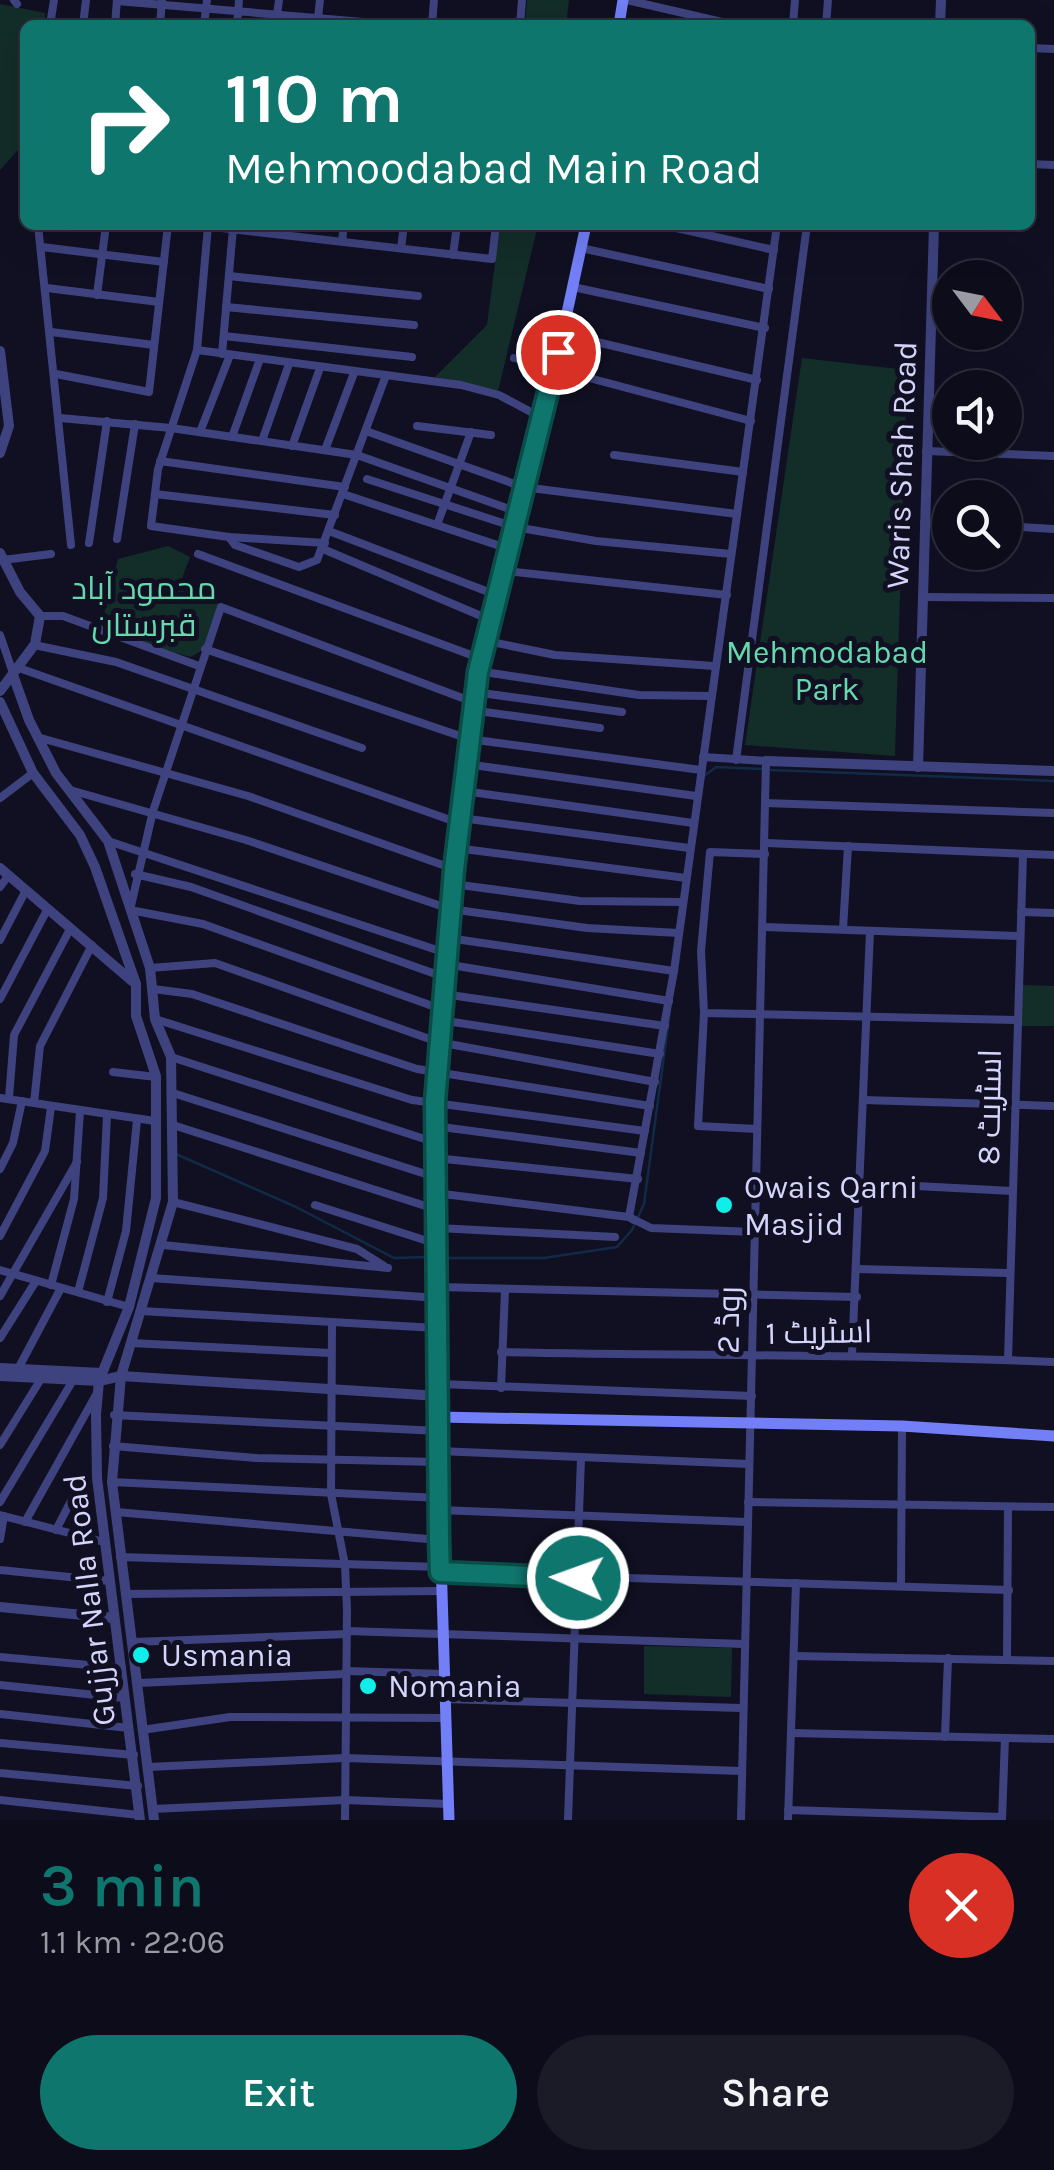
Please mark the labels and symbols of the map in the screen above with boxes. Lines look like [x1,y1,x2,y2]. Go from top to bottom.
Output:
north arrow [932,260,1022,350]
pin [516,310,601,395]
street label: Waris Shah Road [879,341,924,589]
park label: محمود آباد قبرستان [71,570,217,644]
park label: Mehmodabad Park [726,634,928,708]
street label: اسٹریٹ 8 [970,1049,1009,1165]
place label: Owais Qarni Masjid [744,1169,918,1243]
marker: Owais Qarni Masjid [713,1194,735,1216]
street label: روڈ 2 [709,1286,748,1354]
street label: اسٹریٹ 1 [765,1313,873,1352]
street label: Gujjar Nalla Road [56,1472,123,1728]
position arrow [526,1526,630,1630]
place label: Usmania [161,1637,293,1674]
marker: Usmania [130,1644,152,1666]
place label: Nomania [388,1668,521,1705]
marker: Nomania [357,1675,379,1697]

